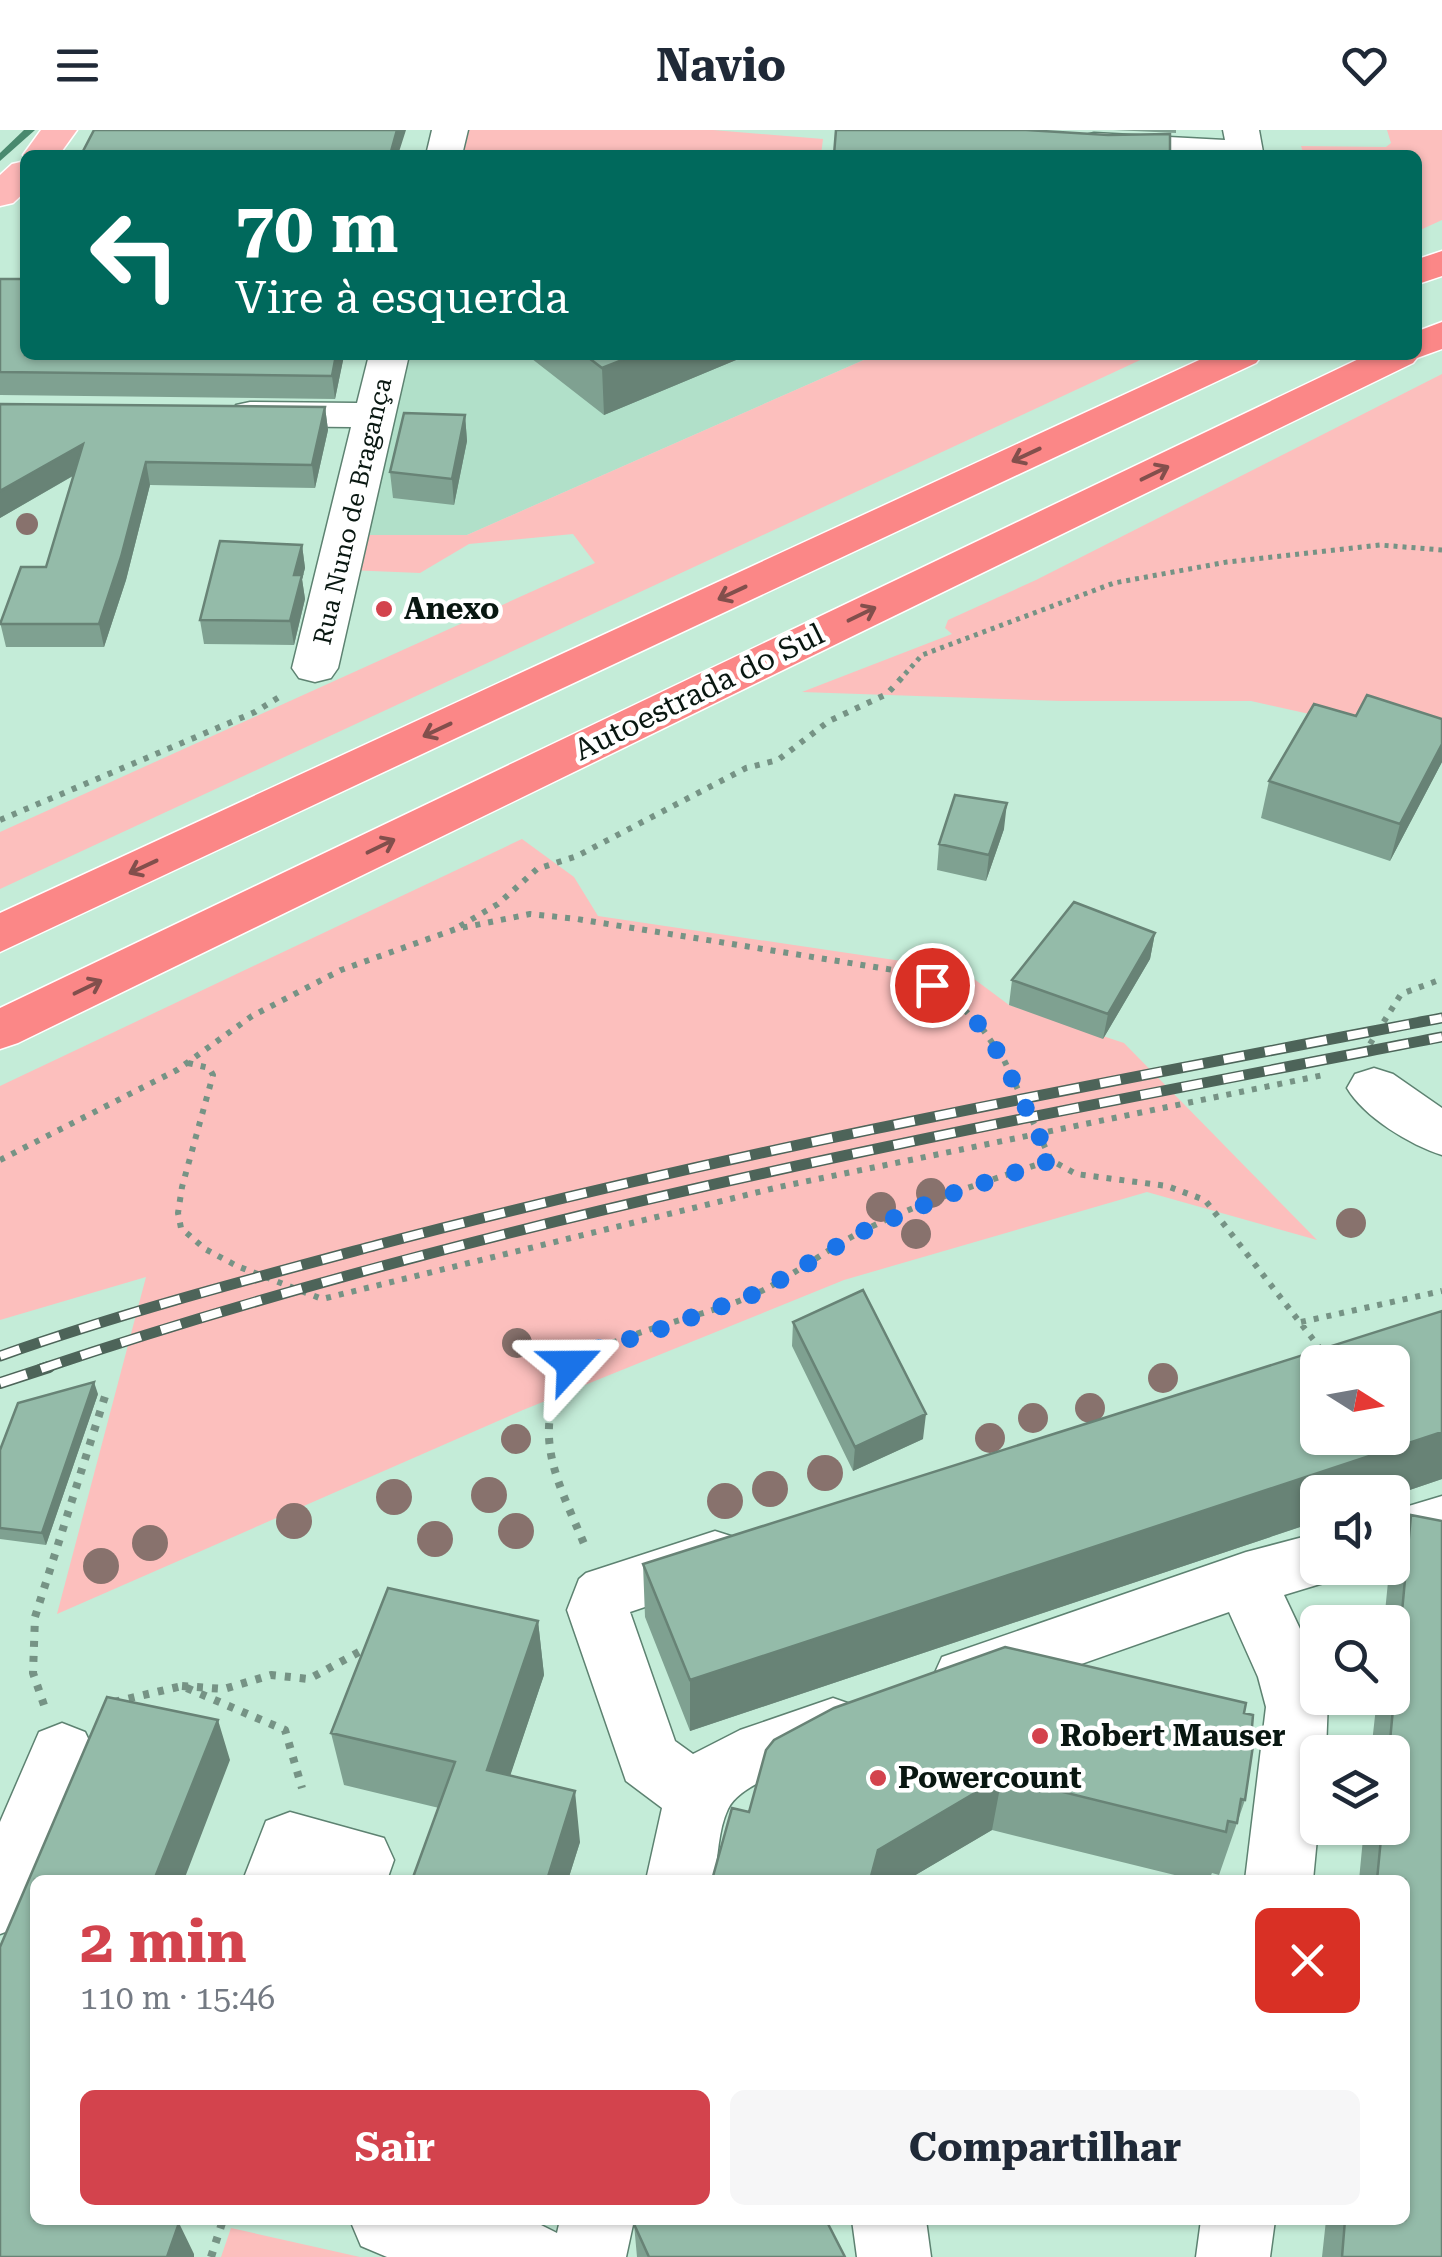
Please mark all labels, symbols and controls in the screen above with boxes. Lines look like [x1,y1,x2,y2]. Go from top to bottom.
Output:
icon: menu [50,38,105,93]
icon: heart [1337,38,1392,93]
text: Navio [656,39,786,92]
text: 70 m [235,187,399,269]
icon: left [70,190,200,320]
text: Vire à esquerda [235,271,569,324]
street label: Rua Nuno de Bragança [308,374,397,647]
one-way arrow [1012,447,1042,466]
one-way arrow [1139,462,1169,481]
one-way arrow [718,584,748,603]
place label: Anexo [404,591,499,626]
marker: Anexo [373,598,395,620]
one-way arrow [847,603,877,622]
street label: Autoestrada do Sul [568,616,829,767]
one-way arrow [423,721,453,740]
one-way arrow [365,836,395,855]
one-way arrow [128,859,158,878]
pin [890,943,975,1028]
icon: arrive [905,958,960,1013]
one-way arrow [72,977,102,996]
position arrow [519,1312,623,1416]
north arrow [1300,1345,1410,1455]
map controls [1300,1345,1410,1845]
button: sound [1300,1475,1410,1585]
button: search [1300,1605,1410,1715]
place label: Robert Mauser [1060,1718,1286,1753]
marker: Robert Mauser [1029,1725,1051,1747]
button: layers [1300,1735,1410,1845]
place label: Powercount [898,1760,1082,1795]
marker: Powercount [867,1767,889,1789]
text: 2 min [80,1906,247,1977]
button: close [1255,1908,1360,2013]
text: 110 m · 15:46 [80,1979,275,2017]
button: Sair [80,2090,710,2205]
button: Compartilhar [730,2090,1360,2205]

